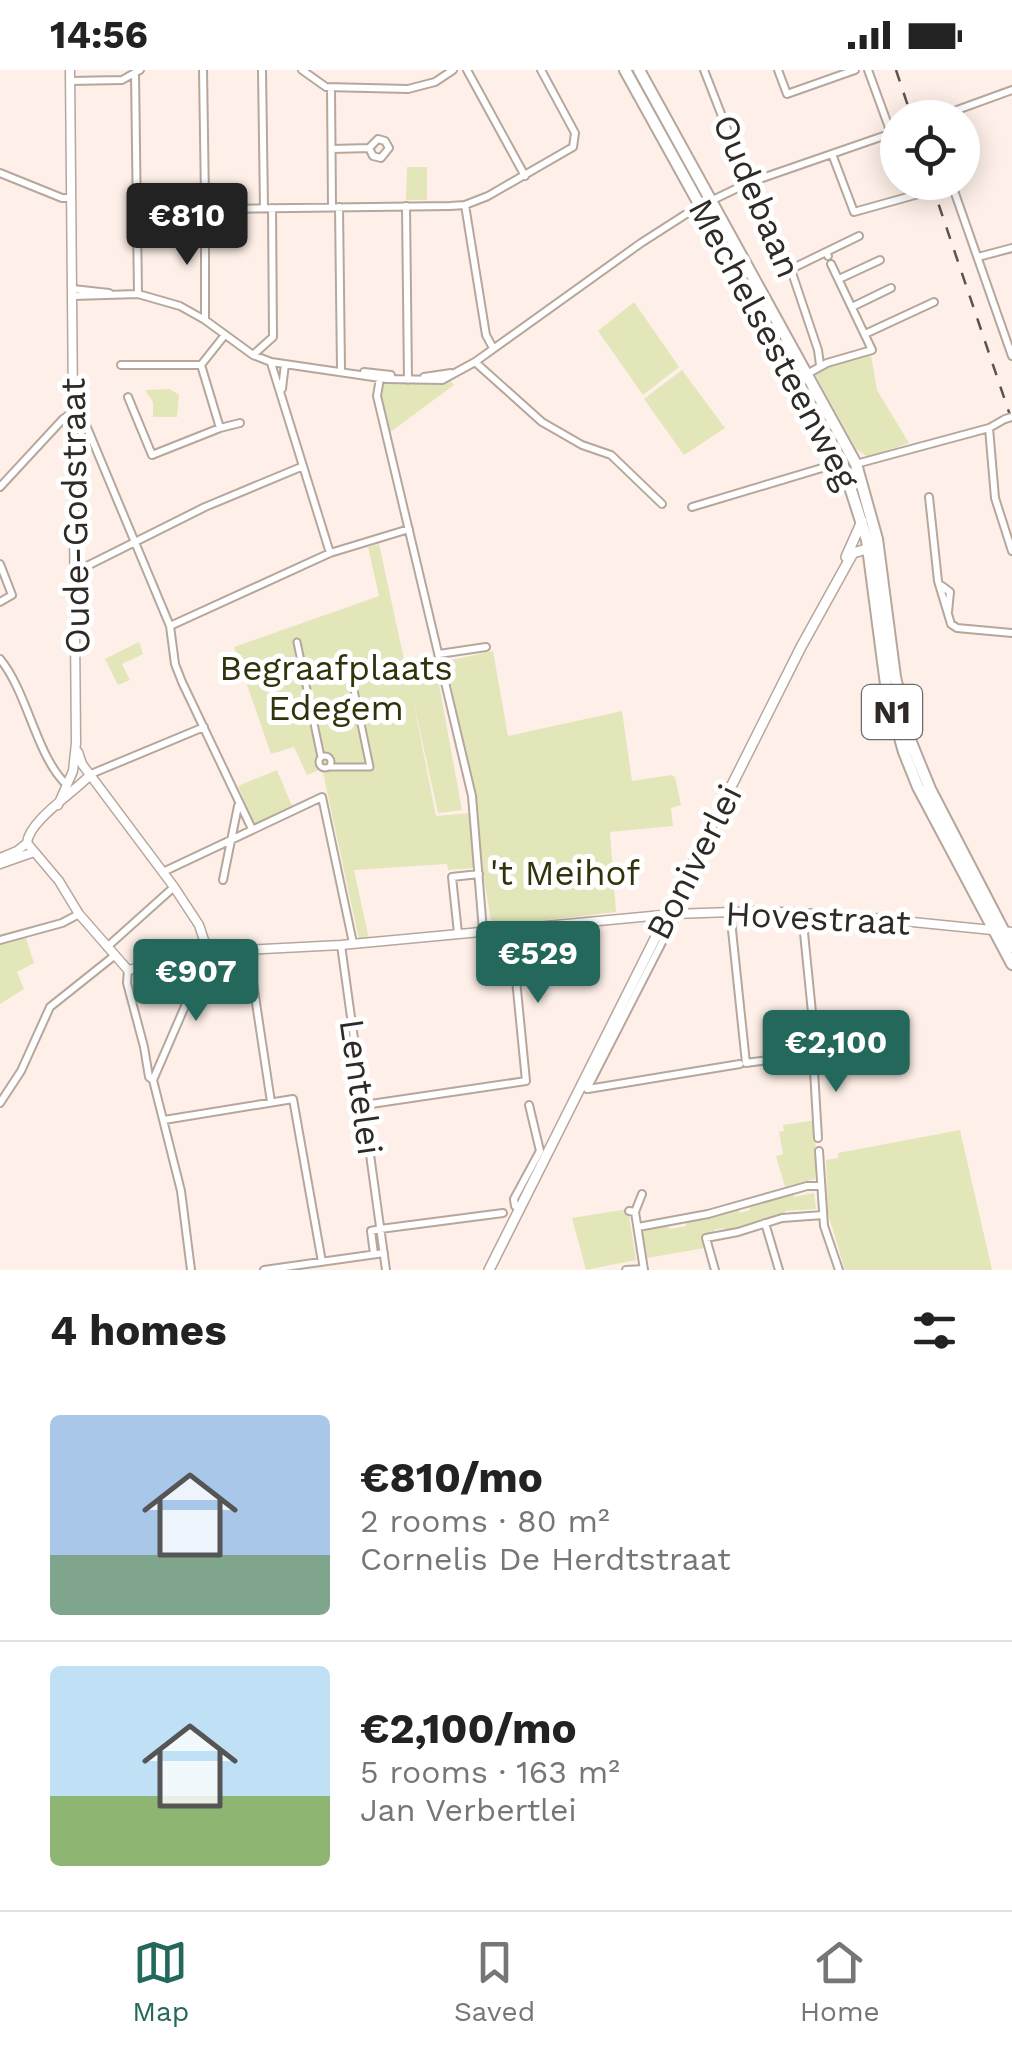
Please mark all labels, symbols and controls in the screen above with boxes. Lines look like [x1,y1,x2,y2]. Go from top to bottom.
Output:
text: 14:56 [50,13,148,57]
map controls [880,100,980,200]
button: locate [880,100,980,200]
street label: Oudebaan [704,108,810,284]
pin: €810 [128,183,246,268]
street label: Mechelsesteenweg [680,192,869,497]
text: €810 [149,196,225,234]
street label: Oude-Godstraat [52,377,98,655]
park label: Begraafplaats Edegem [219,647,453,729]
road number: N1 [862,685,922,739]
street label: Boniverlei [637,778,751,946]
park label: 't Meihof [490,852,640,894]
street label: Hovestraat [724,892,912,944]
pin: €529 [479,921,597,1006]
text: €529 [498,934,578,972]
pin: €907 [137,939,255,1024]
text: €907 [155,952,237,990]
pin: €2,100 [755,1010,917,1095]
street label: Lentelei [331,1016,391,1158]
text: €2,100 [785,1023,887,1061]
icon: filters [907,1303,962,1358]
text: 4 homes [50,1306,227,1355]
text: €810/mo [360,1453,543,1502]
icon: home [130,1455,250,1575]
text: 2 rooms · 80 m² [360,1502,610,1540]
text: Cornelis De Herdtstraat [360,1540,731,1578]
text: €2,100/mo [360,1704,577,1753]
icon: home [130,1706,250,1826]
text: 5 rooms · 163 m² [360,1753,620,1791]
text: Jan Verbertlei [360,1791,577,1829]
tab: Map [132,1935,189,2028]
tab: Saved [454,1935,535,2028]
tab: Home [800,1935,880,2028]

